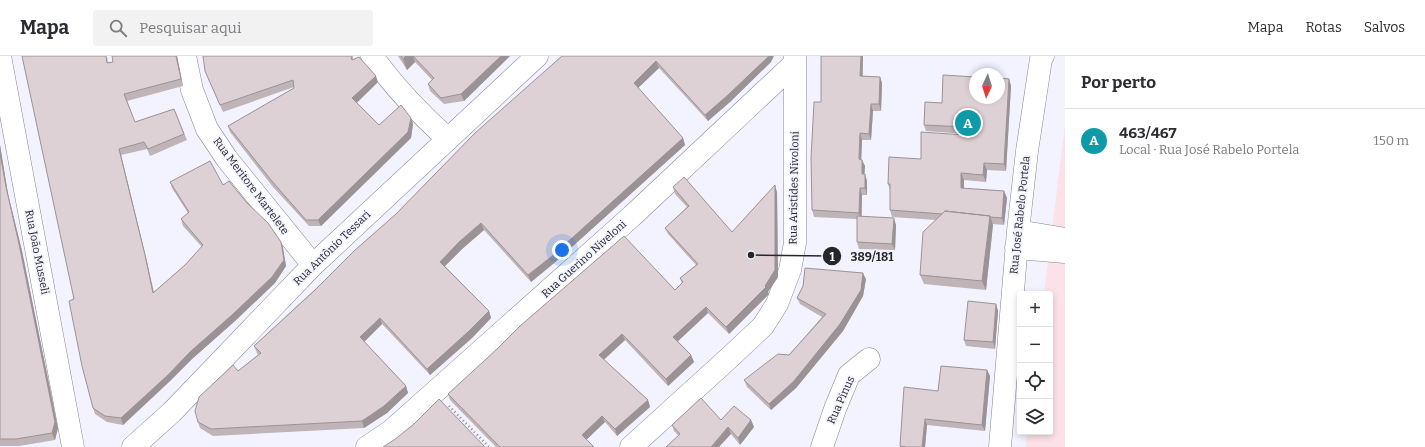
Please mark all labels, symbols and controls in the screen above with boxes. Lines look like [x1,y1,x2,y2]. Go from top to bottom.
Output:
search box [93,10,373,46]
text: Mapa [20,16,69,39]
icon: search [107,17,129,39]
text: Pesquisar aqui [139,19,241,37]
text: Mapa [1247,19,1283,36]
text: Rotas [1305,19,1342,36]
text: Salvos [1364,19,1405,36]
north arrow [969,68,1005,104]
text: Por perto [1081,72,1156,93]
pin: A [955,108,981,138]
text: 463/467 [1119,124,1176,142]
street label: Rua Aristídes Nivoloni [787,130,802,245]
text: A [1089,133,1099,148]
text: 150 m [1373,133,1409,148]
street label: Rua Meritore Martelete [210,135,292,237]
text: Local · Rua José Rabelo Portela [1119,142,1299,157]
street label: Rua José Rabelo Portela [1007,155,1033,275]
street label: Rua Antônio Tessari [291,207,374,288]
street label: Rua João Musseli [22,209,52,296]
street label: Rua Guerino Niveloni [539,217,630,300]
your location [552,240,572,260]
callout: 389/181 [822,244,901,268]
text: 1 [829,250,835,264]
text: 389/181 [851,250,894,264]
map controls [1017,291,1053,435]
button: + [1017,291,1053,327]
button: − [1017,327,1053,363]
button: locate [1017,363,1053,399]
street label: Rua Pinus [825,374,857,426]
button: layers [1017,399,1053,435]

